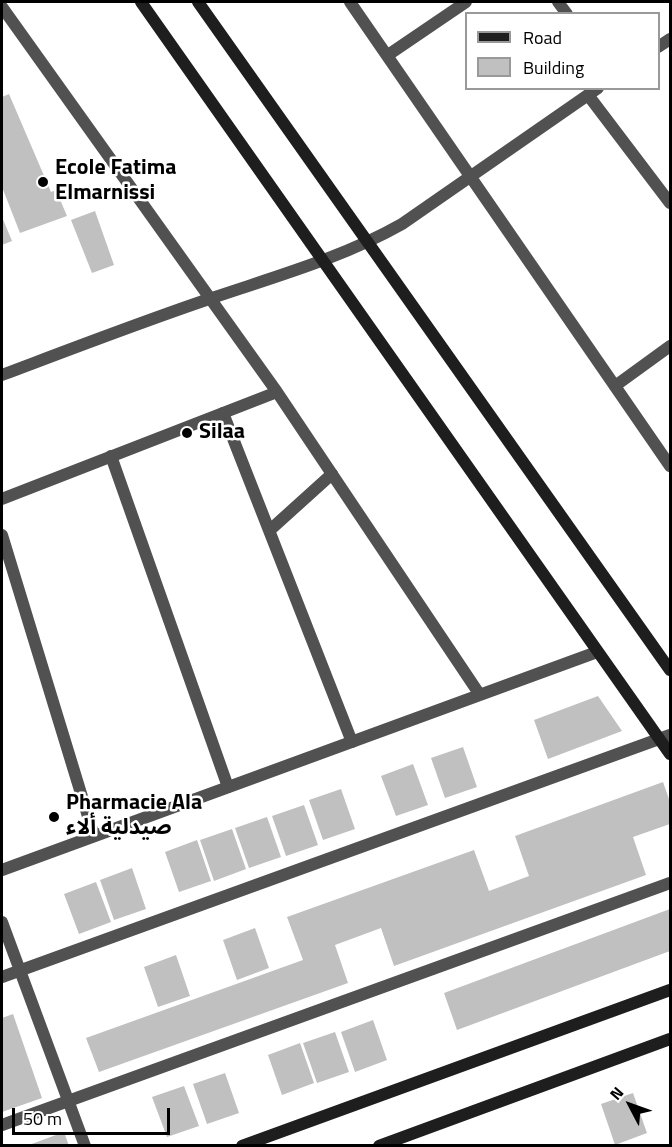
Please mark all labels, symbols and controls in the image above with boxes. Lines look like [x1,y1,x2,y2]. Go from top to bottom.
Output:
legend [465,12,660,90]
text: Road [523,24,562,51]
text: Building [523,54,584,81]
place label: Ecole Fatima Elmarnissi [55,156,176,208]
marker: Ecole Fatima Elmarnissi [36,175,50,189]
place label: Silaa [199,420,245,446]
marker: Silaa [180,426,194,440]
place label: Pharmacie Ala صيدلية ألاء [66,791,202,842]
marker: Pharmacie Ala صيدلية ألاء [47,810,61,824]
north arrow [600,1075,660,1135]
text: N [604,1081,629,1105]
scale bar [15,1096,172,1134]
text: 50 m [23,1105,62,1132]

